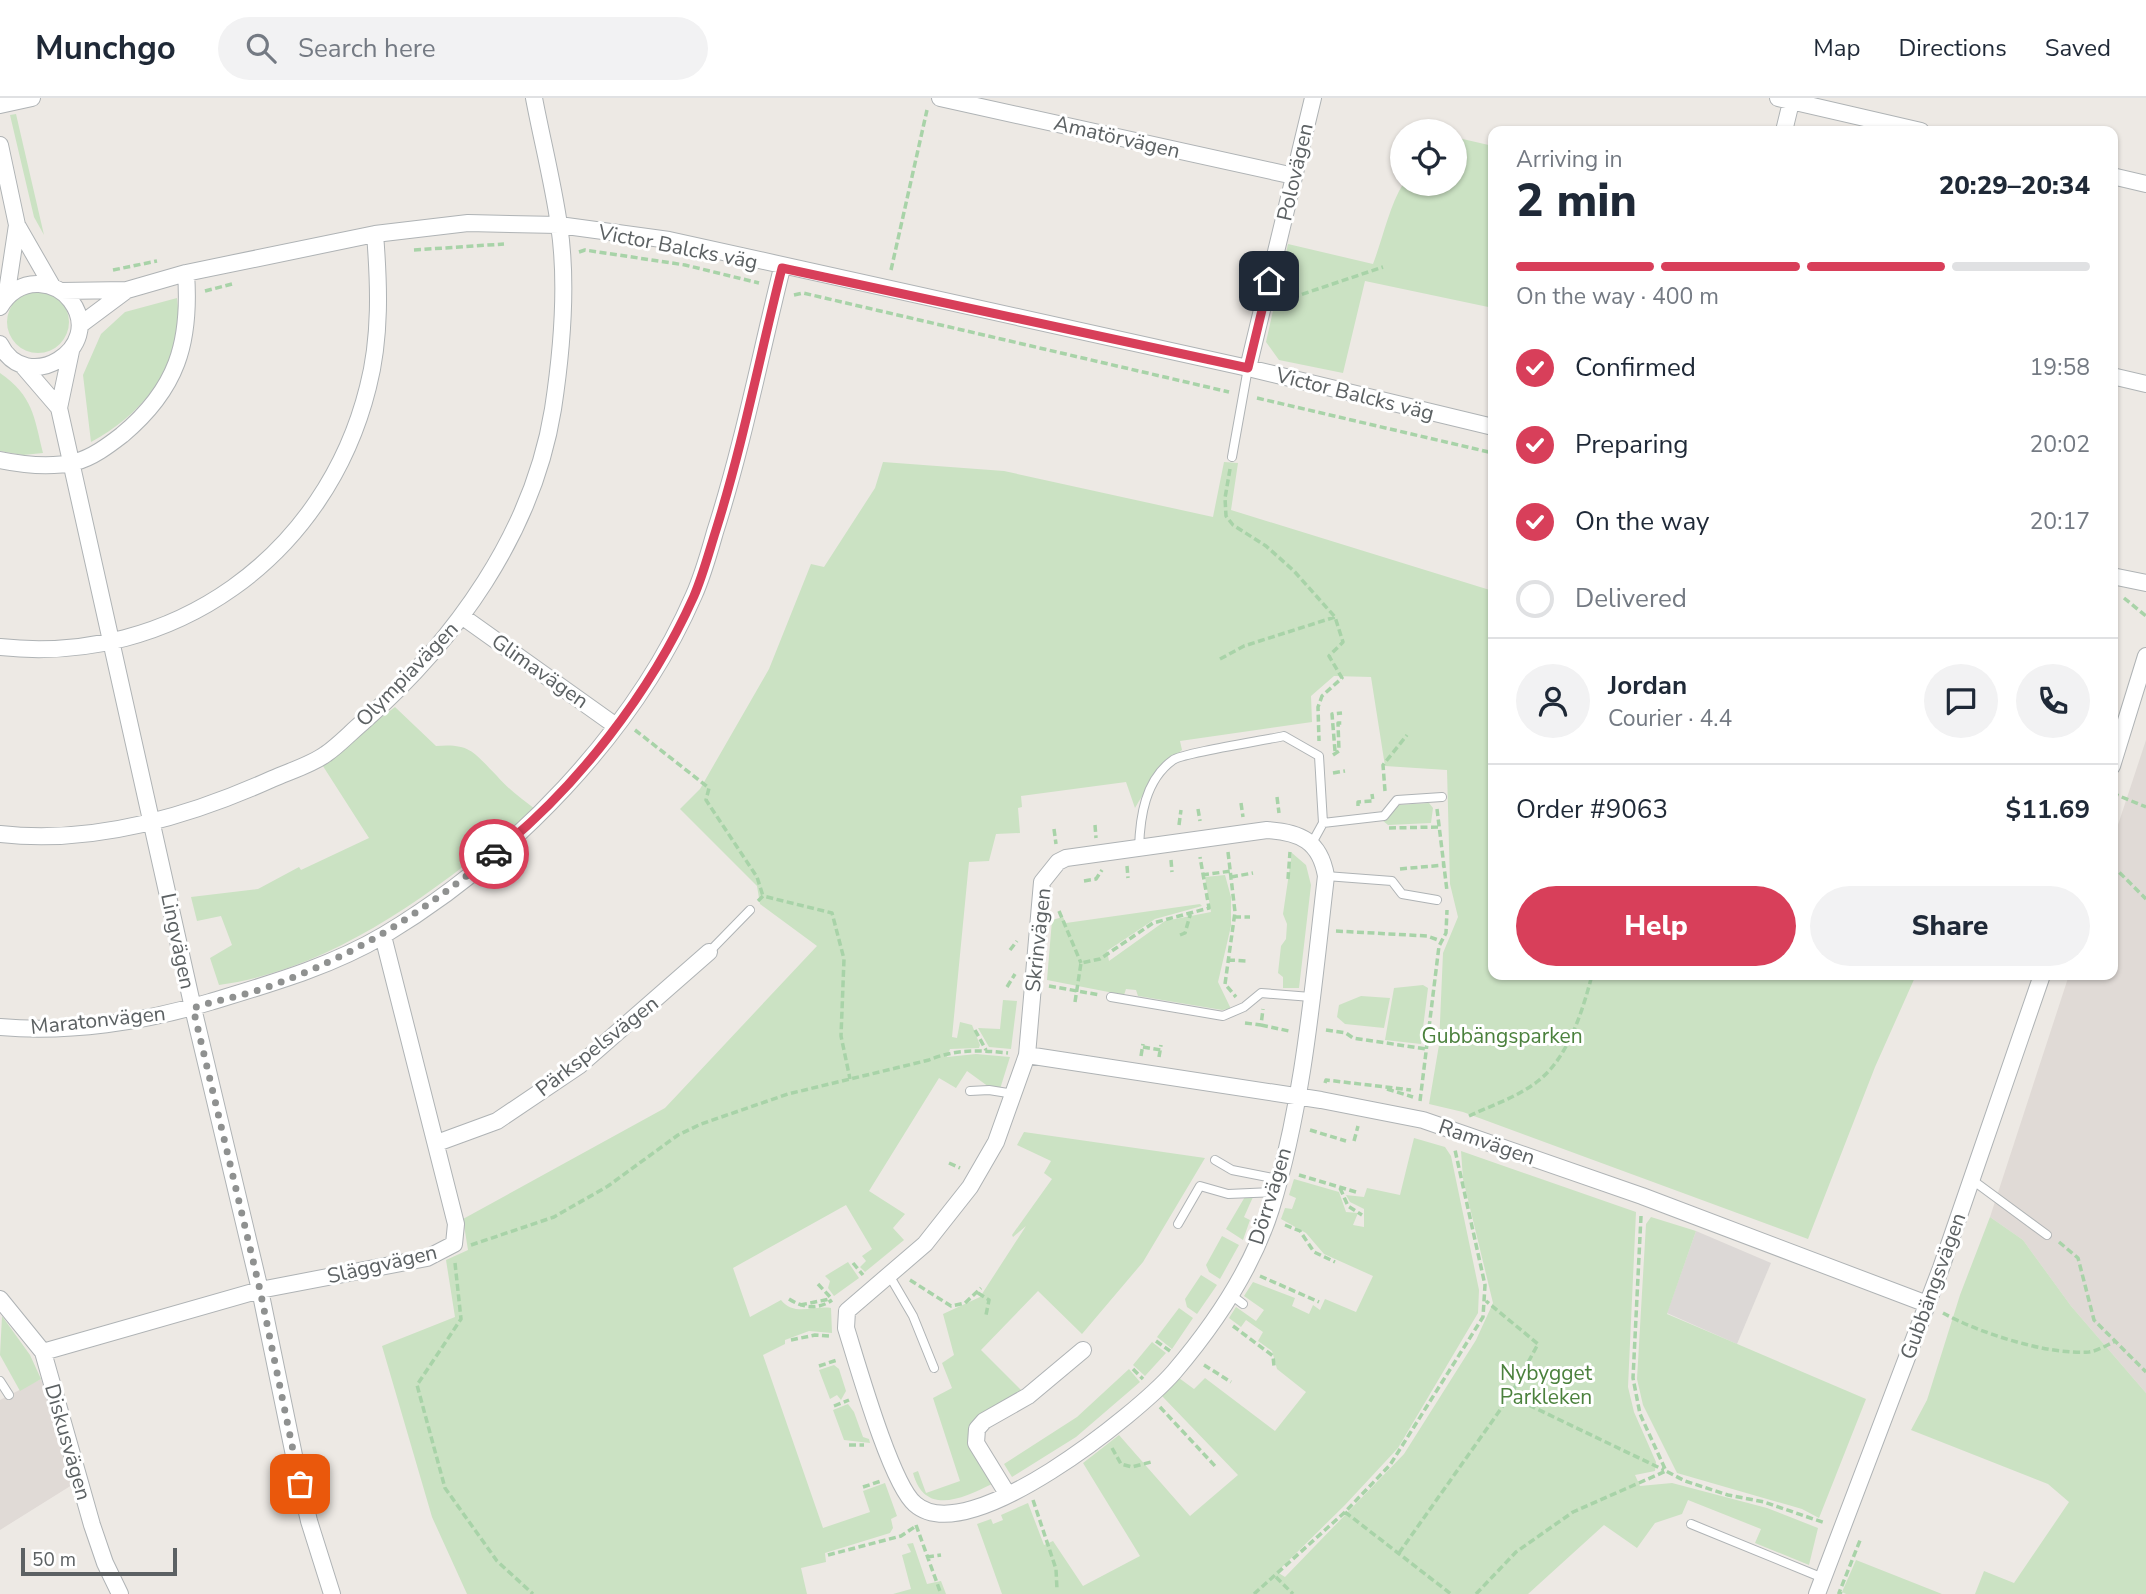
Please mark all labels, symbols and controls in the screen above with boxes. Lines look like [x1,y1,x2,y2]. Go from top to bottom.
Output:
search box [218,17,708,80]
text: Munchgo [35,26,176,71]
icon: search [242,29,280,67]
text: Search here [298,31,436,66]
text: Map [1813,32,1860,64]
text: Directions [1898,32,2007,64]
text: Saved [2045,32,2111,64]
street label: Amatörvägen [1051,109,1183,165]
map controls [1390,119,1467,196]
button: locate [1390,119,1467,196]
street label: Polovägen [1270,120,1320,224]
text: Arriving in [1516,144,1623,175]
text: 20:29–20:34 [1939,168,2090,203]
text: 2 min [1516,169,1637,232]
street label: Victor Balcks väg [595,218,760,276]
pin [1239,251,1299,311]
icon: home [1250,262,1288,300]
text: On the way · 400 m [1516,281,1719,312]
icon: check [1516,349,1554,387]
text: Confirmed [1575,350,1696,385]
text: 19:58 [2030,352,2090,383]
street label: Victor Balcks väg [1272,361,1437,427]
icon: check [1516,426,1554,464]
text: Preparing [1575,427,1688,462]
text: 20:02 [2030,429,2090,460]
icon: check [1516,503,1554,541]
text: On the way [1575,504,1709,539]
text: 20:17 [2030,506,2090,537]
text: Delivered [1575,581,1687,616]
street label: Olympiavägen [350,615,464,733]
street label: Glimavägen [486,627,594,715]
button: person [1516,664,1590,738]
button: chat [1924,664,1998,738]
button: phone [2016,664,2090,738]
text: Jordan [1608,668,1687,703]
text: Courier · 4.4 [1608,703,1732,734]
text: Order #9063 [1516,792,1668,827]
text: $11.69 [2006,792,2090,827]
courier [459,819,529,889]
icon: car [475,835,513,873]
street label: Skrinvägen [1019,886,1057,994]
button: Help [1516,886,1796,966]
button: Share [1810,886,2090,966]
street label: Lingvägen [154,890,202,992]
street label: Pärkspelsvägen [530,989,664,1103]
street label: Maratonvägen [29,999,167,1041]
park label: Gubbängsparken [1421,1022,1583,1050]
street label: Ramvägen [1435,1112,1539,1172]
street label: Dörrvägen [1242,1144,1298,1248]
street label: Gubbängsvägen [1894,1209,1972,1363]
street label: Släggvägen [324,1238,440,1290]
park label: Nybygget Parkleken [1500,1359,1593,1411]
street label: Diskusvägen [38,1381,98,1503]
pin [270,1454,330,1514]
icon: bag [281,1465,319,1503]
scale bar [21,1545,177,1577]
text: 50 m [32,1547,76,1573]

